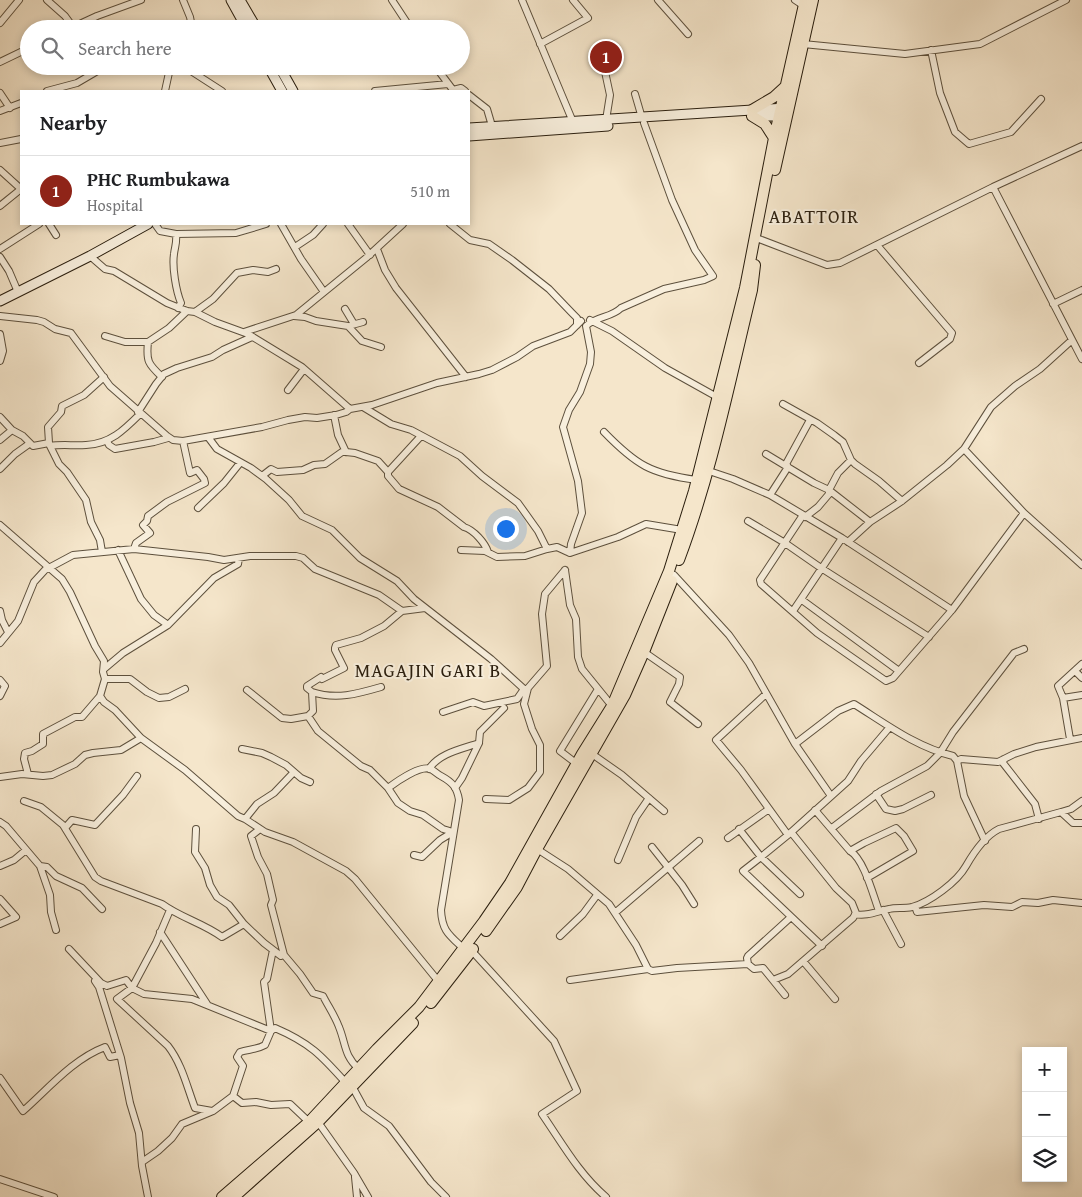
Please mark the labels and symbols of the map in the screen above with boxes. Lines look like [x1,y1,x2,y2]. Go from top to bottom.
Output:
pin: 1 [590,38,622,76]
district label: ABATTOIR [769,202,859,230]
your location [493,516,519,542]
district label: MAGAJIN GARI B [355,656,501,684]

